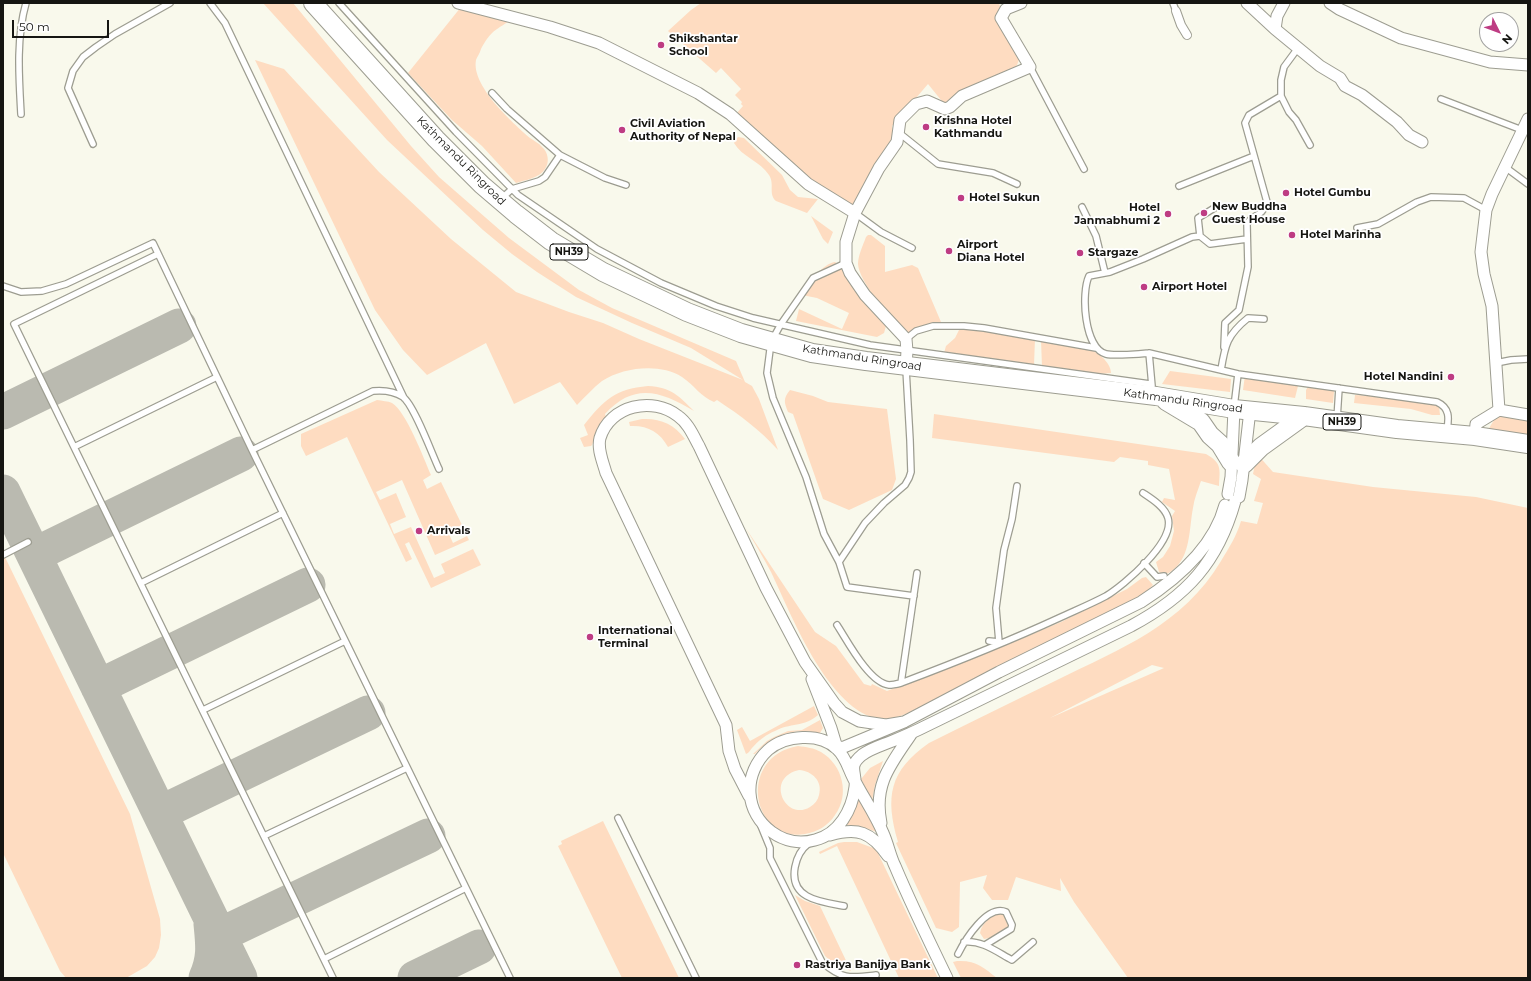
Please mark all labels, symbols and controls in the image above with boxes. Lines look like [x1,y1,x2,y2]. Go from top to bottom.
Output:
scale bar [14,12,111,38]
north arrow [1479,12,1519,52]
text: 50 m [19,19,50,34]
text: N [1499,31,1515,47]
place label: Shikshantar School [669,32,738,58]
marker: Shikshantar School [656,40,666,50]
street label: Kathmandu Ringroad [414,114,508,208]
place label: Krishna Hotel Kathmandu [934,114,1012,140]
place label: Civil Aviation Authority of Nepal [630,117,736,143]
marker: Krishna Hotel Kathmandu [921,122,931,132]
marker: Civil Aviation Authority of Nepal [617,125,627,135]
place label: Hotel Gumbu [1294,186,1371,200]
marker: Hotel Gumbu [1281,188,1291,198]
place label: Hotel Sukun [969,191,1040,205]
marker: Hotel Sukun [956,193,966,203]
place label: New Buddha Guest House [1212,200,1287,226]
place label: Hotel Janmabhumi 2 [1074,201,1160,227]
marker: New Buddha Guest House [1199,208,1209,218]
marker: Hotel Janmabhumi 2 [1163,209,1173,219]
place label: Hotel Marinha [1300,228,1381,242]
marker: Hotel Marinha [1287,230,1297,240]
place label: Airport Diana Hotel [957,238,1025,264]
road number: NH39 [550,244,588,260]
marker: Airport Diana Hotel [944,246,954,256]
place label: Stargaze [1088,246,1138,260]
marker: Stargaze [1075,248,1085,258]
place label: Airport Hotel [1152,280,1227,294]
marker: Airport Hotel [1139,282,1149,292]
street label: Kathmandu Ringroad [802,342,922,374]
place label: Hotel Nandini [1364,370,1443,384]
marker: Hotel Nandini [1446,372,1456,382]
street label: Kathmandu Ringroad [1122,386,1244,416]
road number: NH39 [1323,414,1361,430]
place label: Arrivals [427,524,470,538]
marker: Arrivals [414,526,424,536]
place label: International Terminal [598,624,673,650]
marker: International Terminal [585,632,595,642]
place label: Rastriya Banijya Bank [805,958,930,972]
marker: Rastriya Banijya Bank [792,960,802,970]

